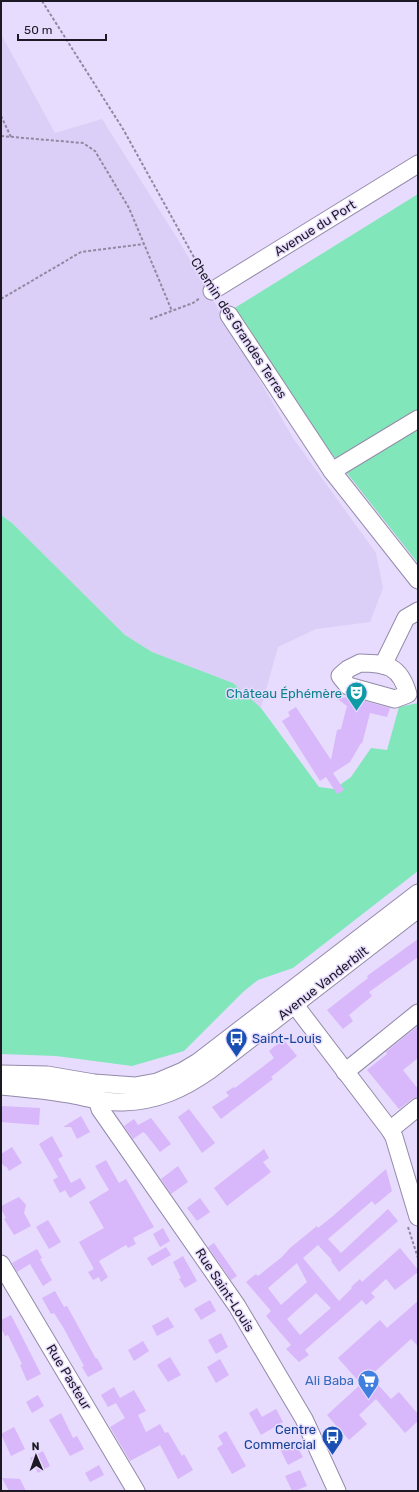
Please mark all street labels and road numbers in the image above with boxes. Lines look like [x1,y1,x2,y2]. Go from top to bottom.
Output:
street label: Avenue du Port [271,197,359,259]
street label: Chemin des Grandes Terres [188,255,290,402]
street label: Avenue Vanderbilt [275,943,371,1023]
street label: Rue Saint-Louis [192,1245,258,1335]
street label: Rue Pasteur [44,1341,95,1413]

